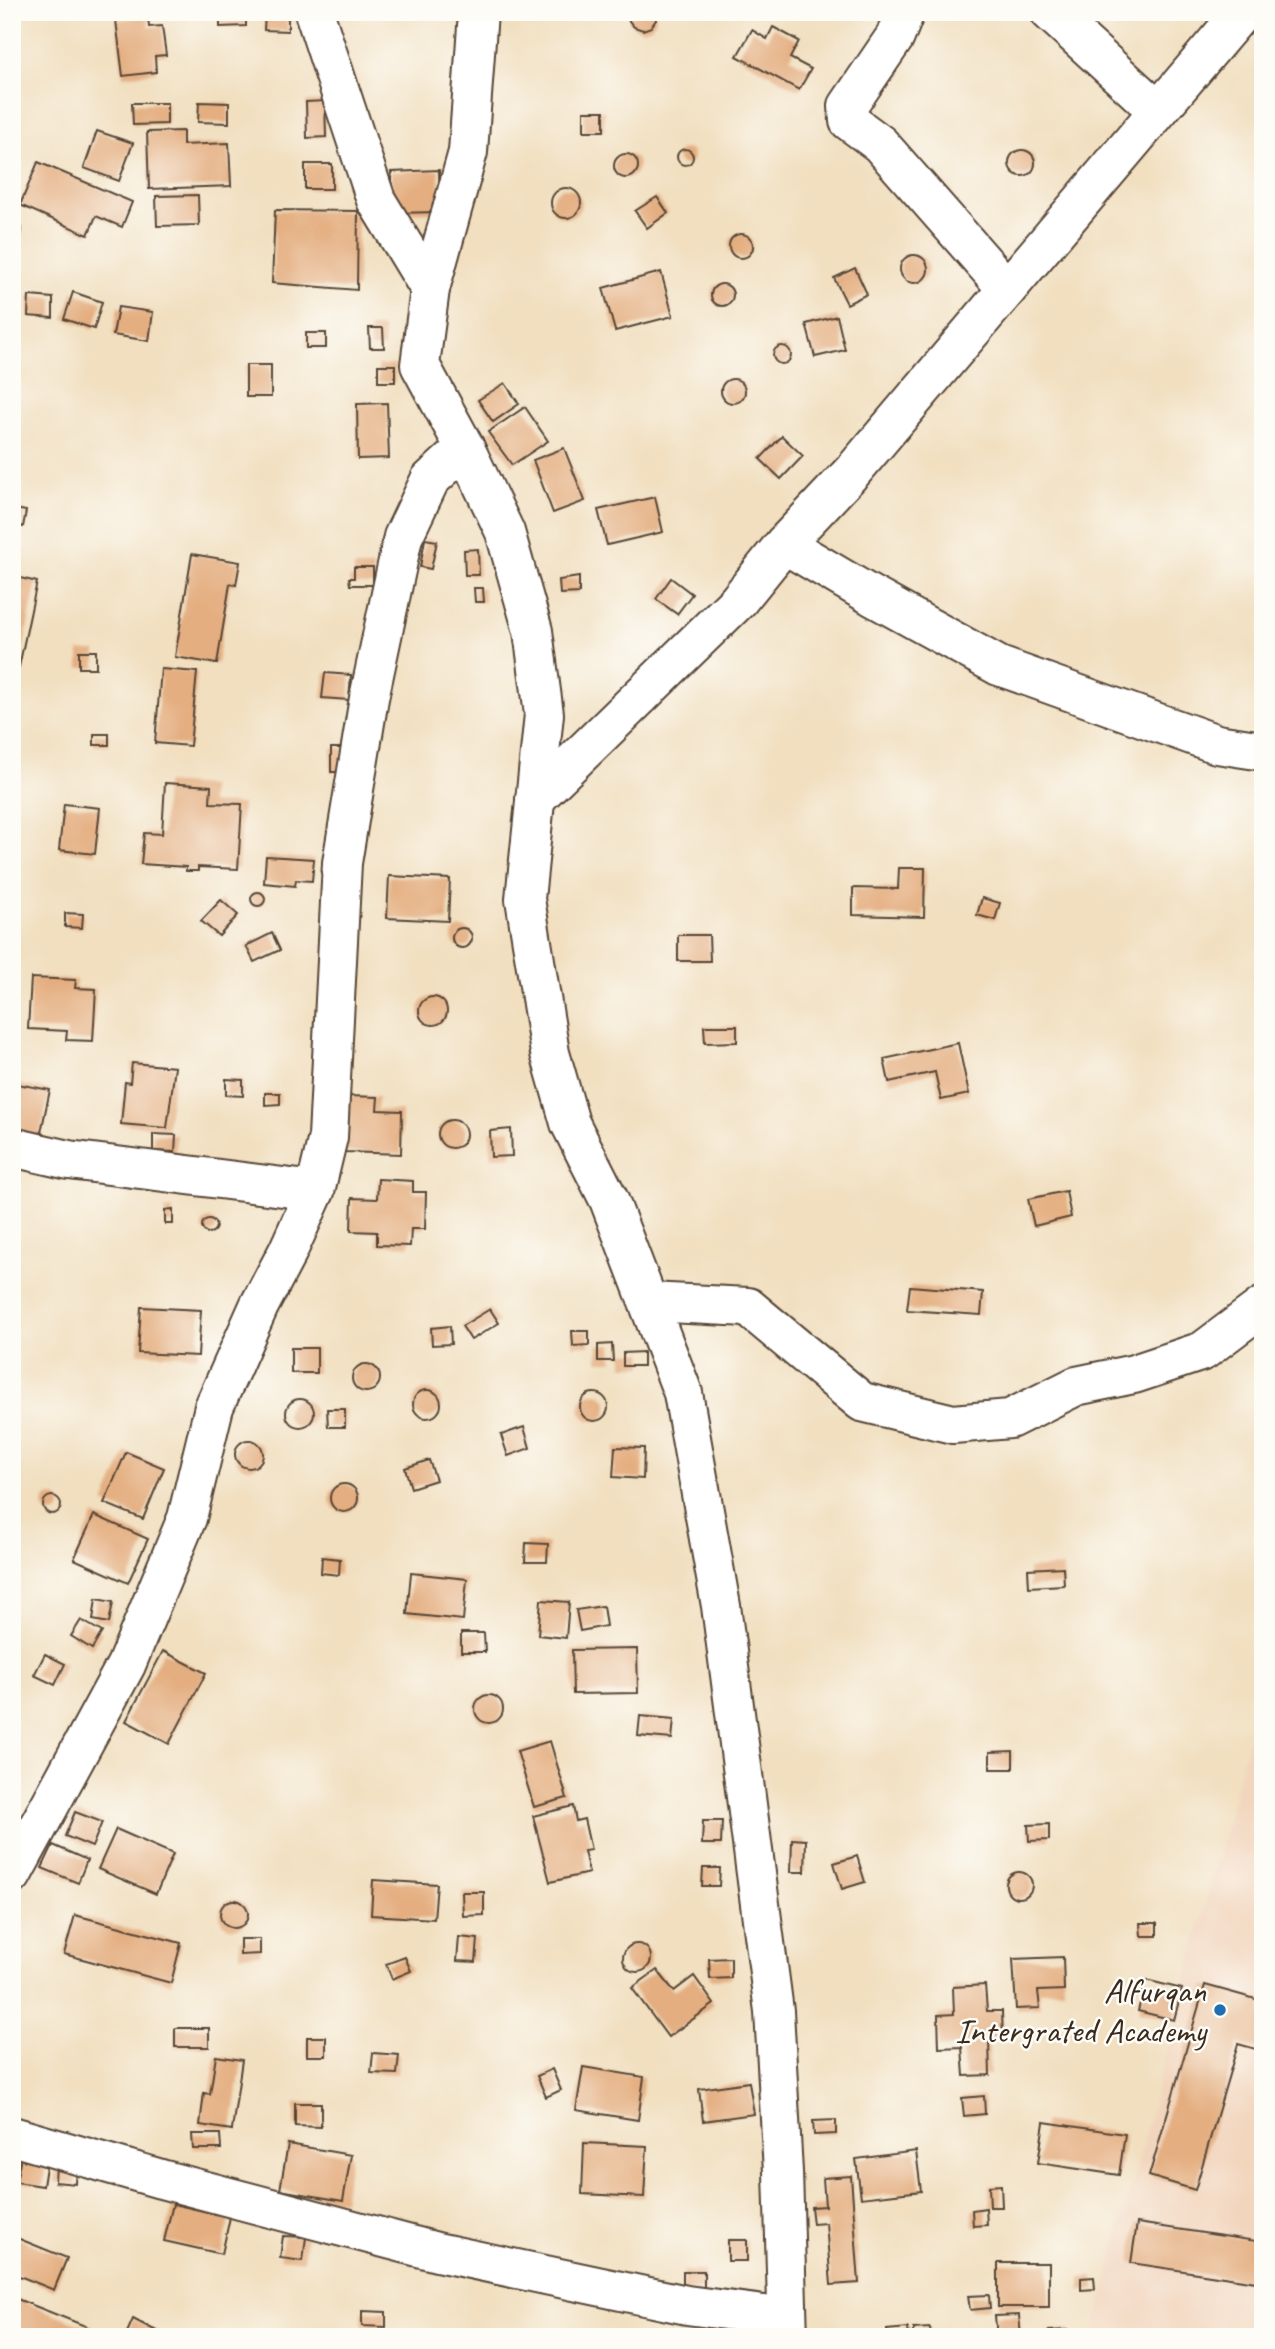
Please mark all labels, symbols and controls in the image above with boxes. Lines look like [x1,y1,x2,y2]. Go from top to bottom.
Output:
place label: Alfurqan Intergrated Academy [955,1968,1208,2053]
marker: Alfurqan Intergrated Academy [1212,2002,1228,2018]

